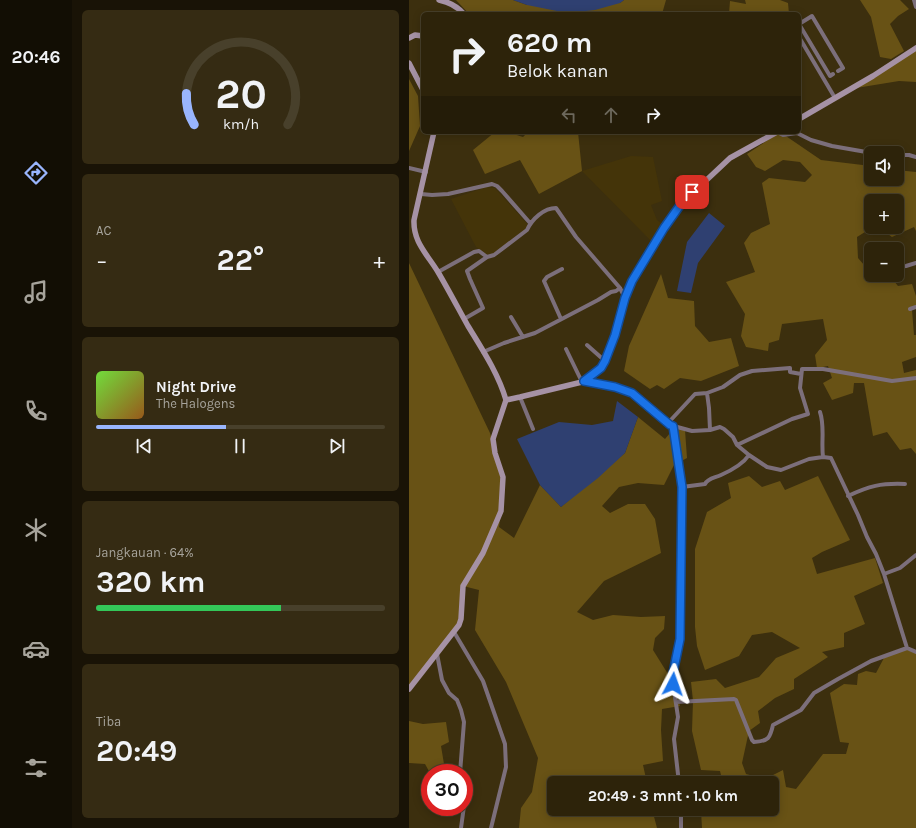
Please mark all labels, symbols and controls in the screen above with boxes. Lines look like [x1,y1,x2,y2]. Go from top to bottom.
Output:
text: 620 m [507,26,592,59]
icon: right [441,28,493,80]
text: 20:46 [12,46,60,68]
text: Belok kanan [507,60,608,82]
text: 20 [215,70,266,118]
icon: left [558,104,580,126]
icon: ahead [600,104,622,126]
icon: right [642,104,664,126]
text: km/h [222,115,259,132]
map controls [864,146,904,282]
button: sound [864,146,904,186]
icon: directions [22,159,50,187]
pin [675,175,709,209]
icon: arrive [681,181,703,203]
button: + [864,194,904,234]
text: AC [96,223,111,238]
text: 22° [217,242,264,278]
button: − [864,242,904,282]
text: − [96,248,108,274]
text: + [373,248,385,274]
icon: music [22,278,50,306]
text: Night Drive [156,378,236,396]
text: The Halogens [156,396,235,411]
icon: phone [22,397,50,425]
icon: previous [133,435,155,457]
icon: pause [229,435,251,457]
icon: next [326,435,348,457]
icon: climate [22,516,50,544]
text: Jangkauan · 64% [96,545,194,560]
text: 320 km [96,564,206,600]
icon: car [22,635,50,663]
position arrow [652,663,694,705]
text: Tiba [96,714,121,729]
text: 20:49 [96,733,177,769]
icon: filters [22,754,50,782]
speed limit sign: 30 [421,764,473,816]
text: 20:49 · 3 mnt · 1.0 km [588,787,738,805]

